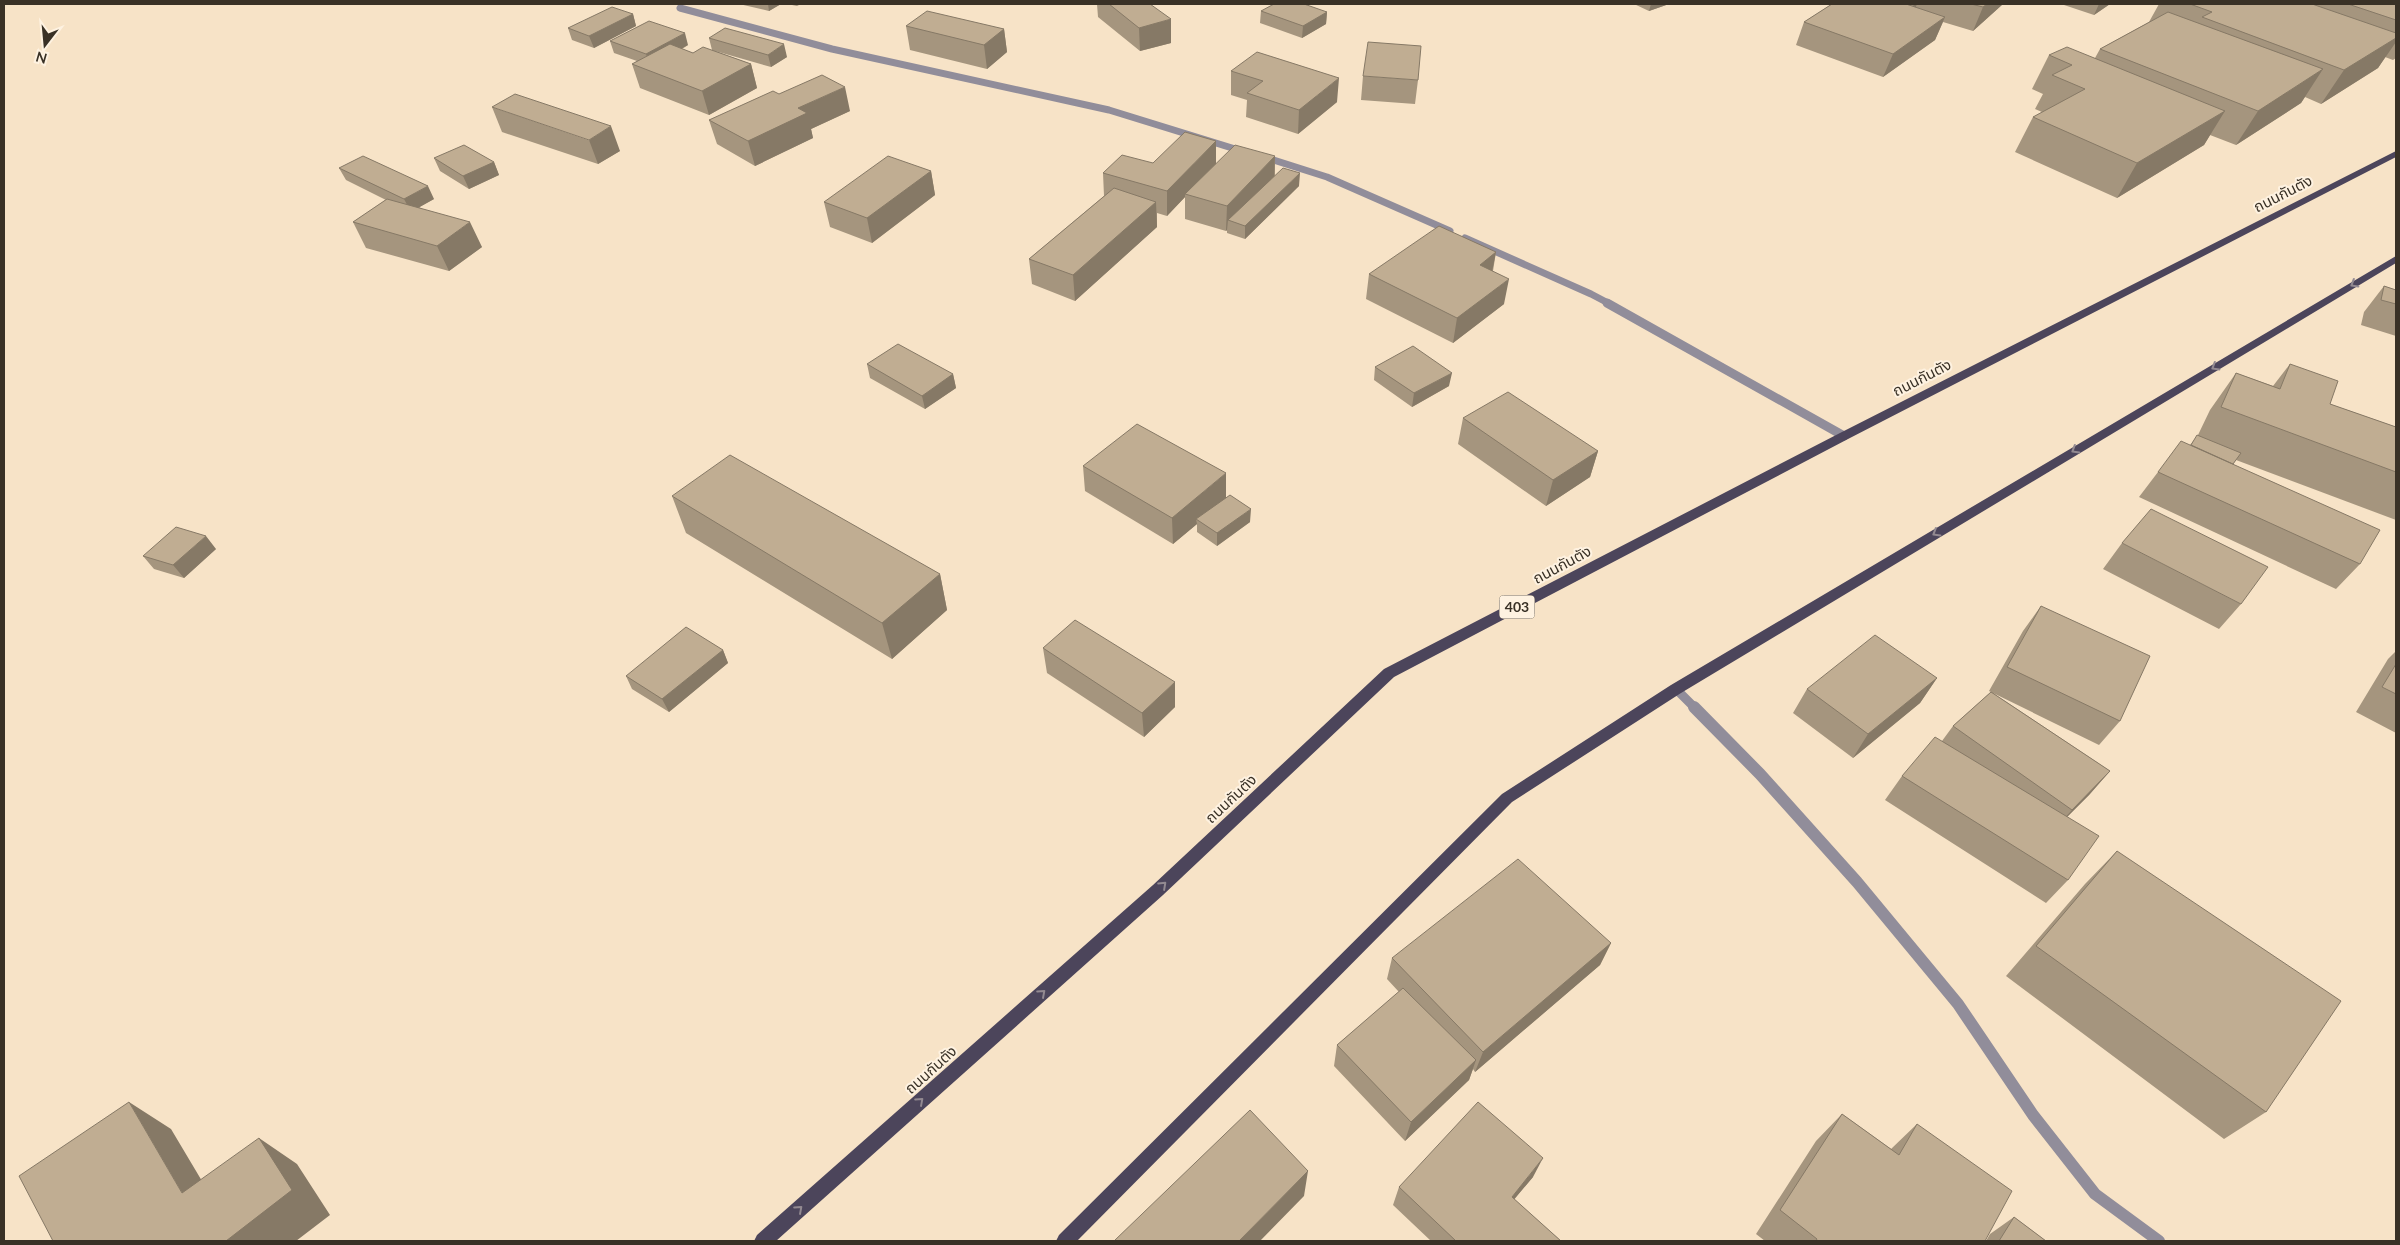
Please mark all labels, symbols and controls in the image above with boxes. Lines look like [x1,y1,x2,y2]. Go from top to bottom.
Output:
north arrow [20,20,70,70]
text: N [34,48,49,68]
street label: ถนนกันตัง [2250,171,2315,215]
one-way arrow [2351,277,2360,287]
street label: ถนนกันตัง [1889,355,1954,399]
one-way arrow [2211,360,2220,370]
one-way arrow [2072,444,2081,454]
one-way arrow [1932,527,1941,537]
street label: ถนนกันตัง [1529,541,1594,587]
road number: 403 [1500,596,1534,618]
street label: ถนนกันตัง [1201,770,1260,826]
one-way arrow [1157,882,1166,891]
one-way arrow [1036,990,1045,999]
street label: ถนนกันตัง [901,1041,960,1097]
one-way arrow [915,1098,924,1107]
one-way arrow [793,1206,802,1215]

